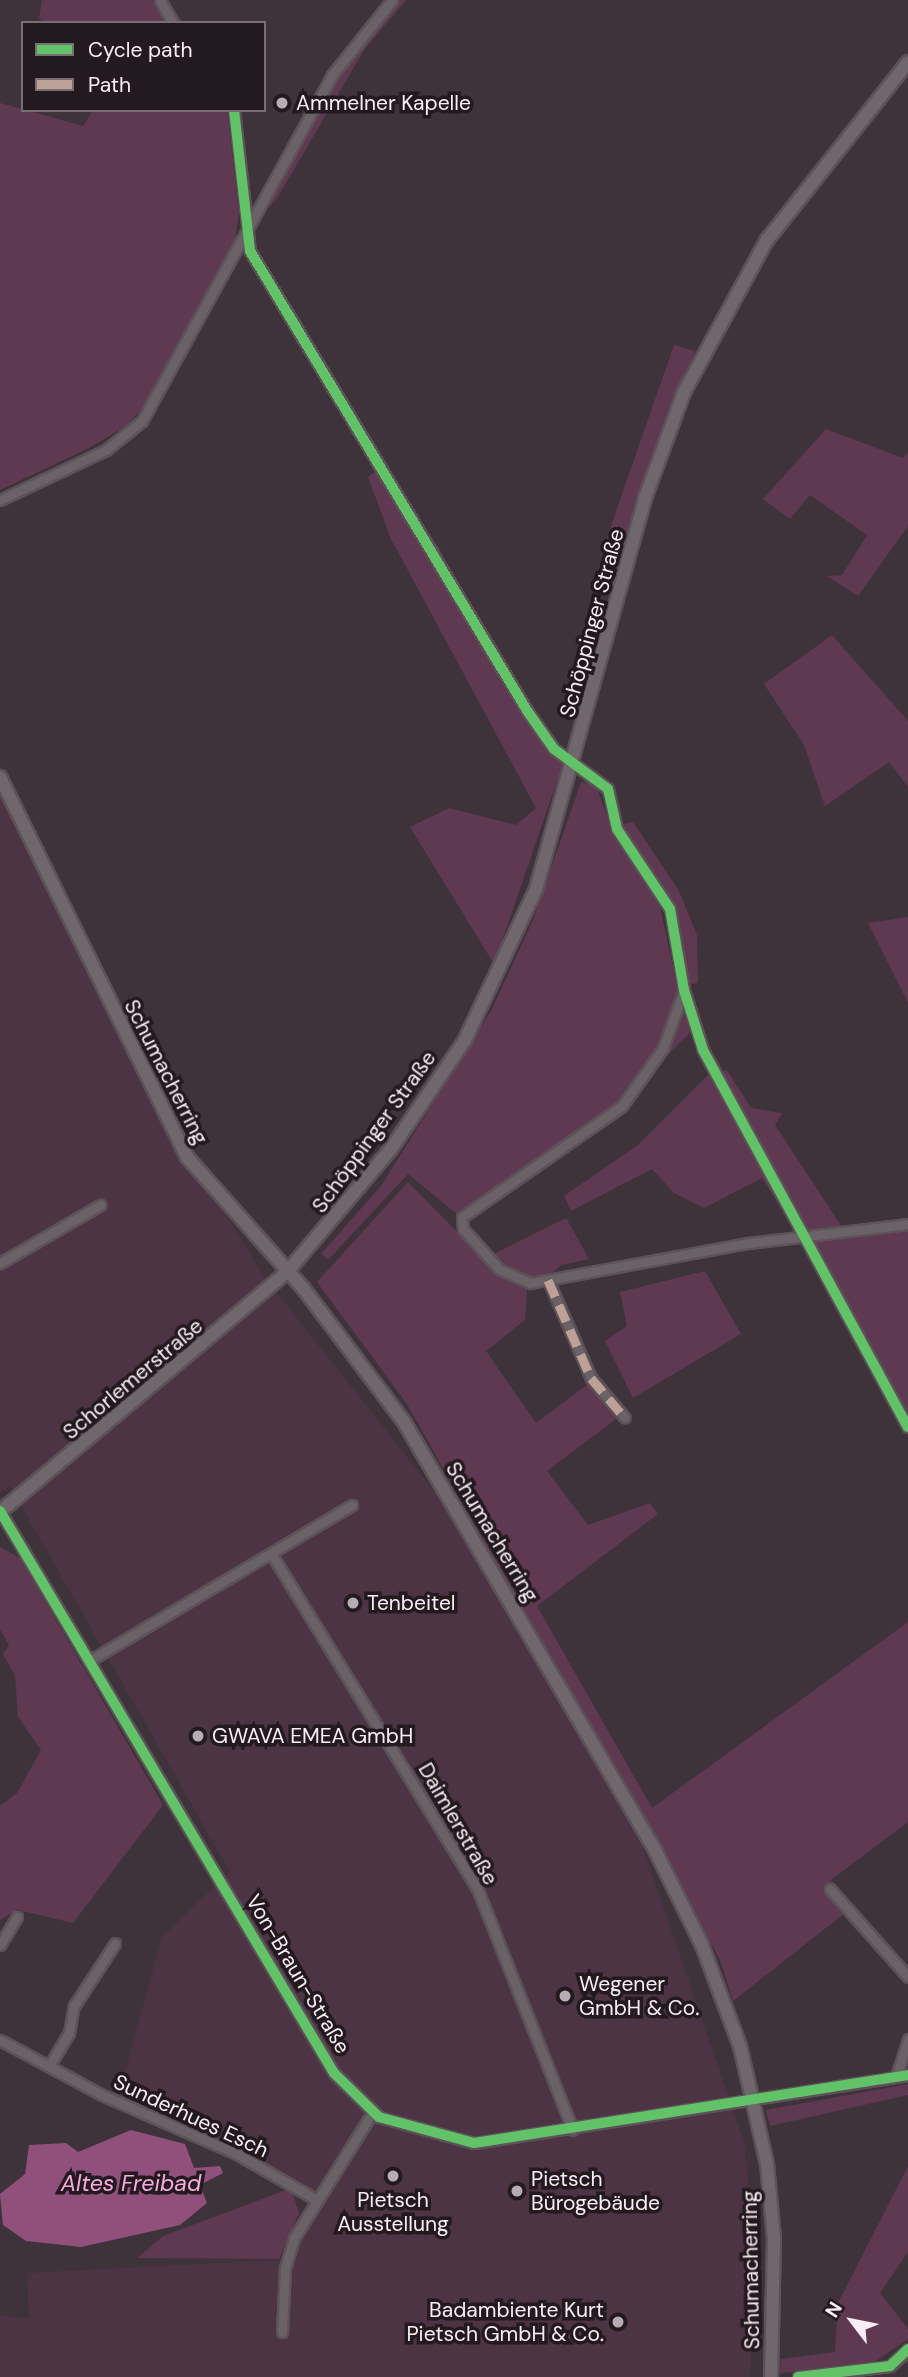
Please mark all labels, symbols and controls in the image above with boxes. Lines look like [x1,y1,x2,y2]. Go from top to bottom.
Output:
legend [21,21,266,112]
text: Cycle path [88,36,193,64]
text: Path [88,71,131,99]
place label: Ammelner Kapelle [296,90,471,116]
marker: Ammelner Kapelle [274,95,290,111]
street label: Schöppinger Straße [555,526,629,720]
street label: Schumacherring [119,996,213,1148]
street label: Schöppinger Straße [307,1046,441,1218]
street label: Schorlemerstraße [58,1313,208,1445]
street label: Schumacherring [440,1457,544,1607]
place label: Tenbeitel [367,1590,456,1616]
marker: Tenbeitel [345,1595,361,1611]
place label: GWAVA EMEA GmbH [212,1723,413,1749]
marker: GWAVA EMEA GmbH [190,1728,206,1744]
street label: Daimlerstraße [413,1758,503,1890]
street label: Von-Braun-Straße [241,1890,355,2058]
place label: Wegener GmbH & Co. [579,1971,699,2021]
marker: Wegener GmbH & Co. [557,1988,573,2004]
street label: Sunderhues Esch [110,2069,272,2163]
place label: Pietsch Bürogebäude [531,2166,660,2216]
marker: Pietsch Ausstellung [385,2168,401,2184]
water label: Altes Freibad [61,2169,201,2197]
marker: Pietsch Bürogebäude [509,2183,525,2199]
place label: Pietsch Ausstellung [337,2187,449,2237]
street label: Schumacherring [737,2190,765,2350]
north arrow [817,2286,887,2356]
place label: Badambiente Kurt Pietsch GmbH & Co. [406,2297,604,2347]
text: N [819,2297,848,2322]
marker: Badambiente Kurt Pietsch GmbH & Co. [610,2314,626,2330]

